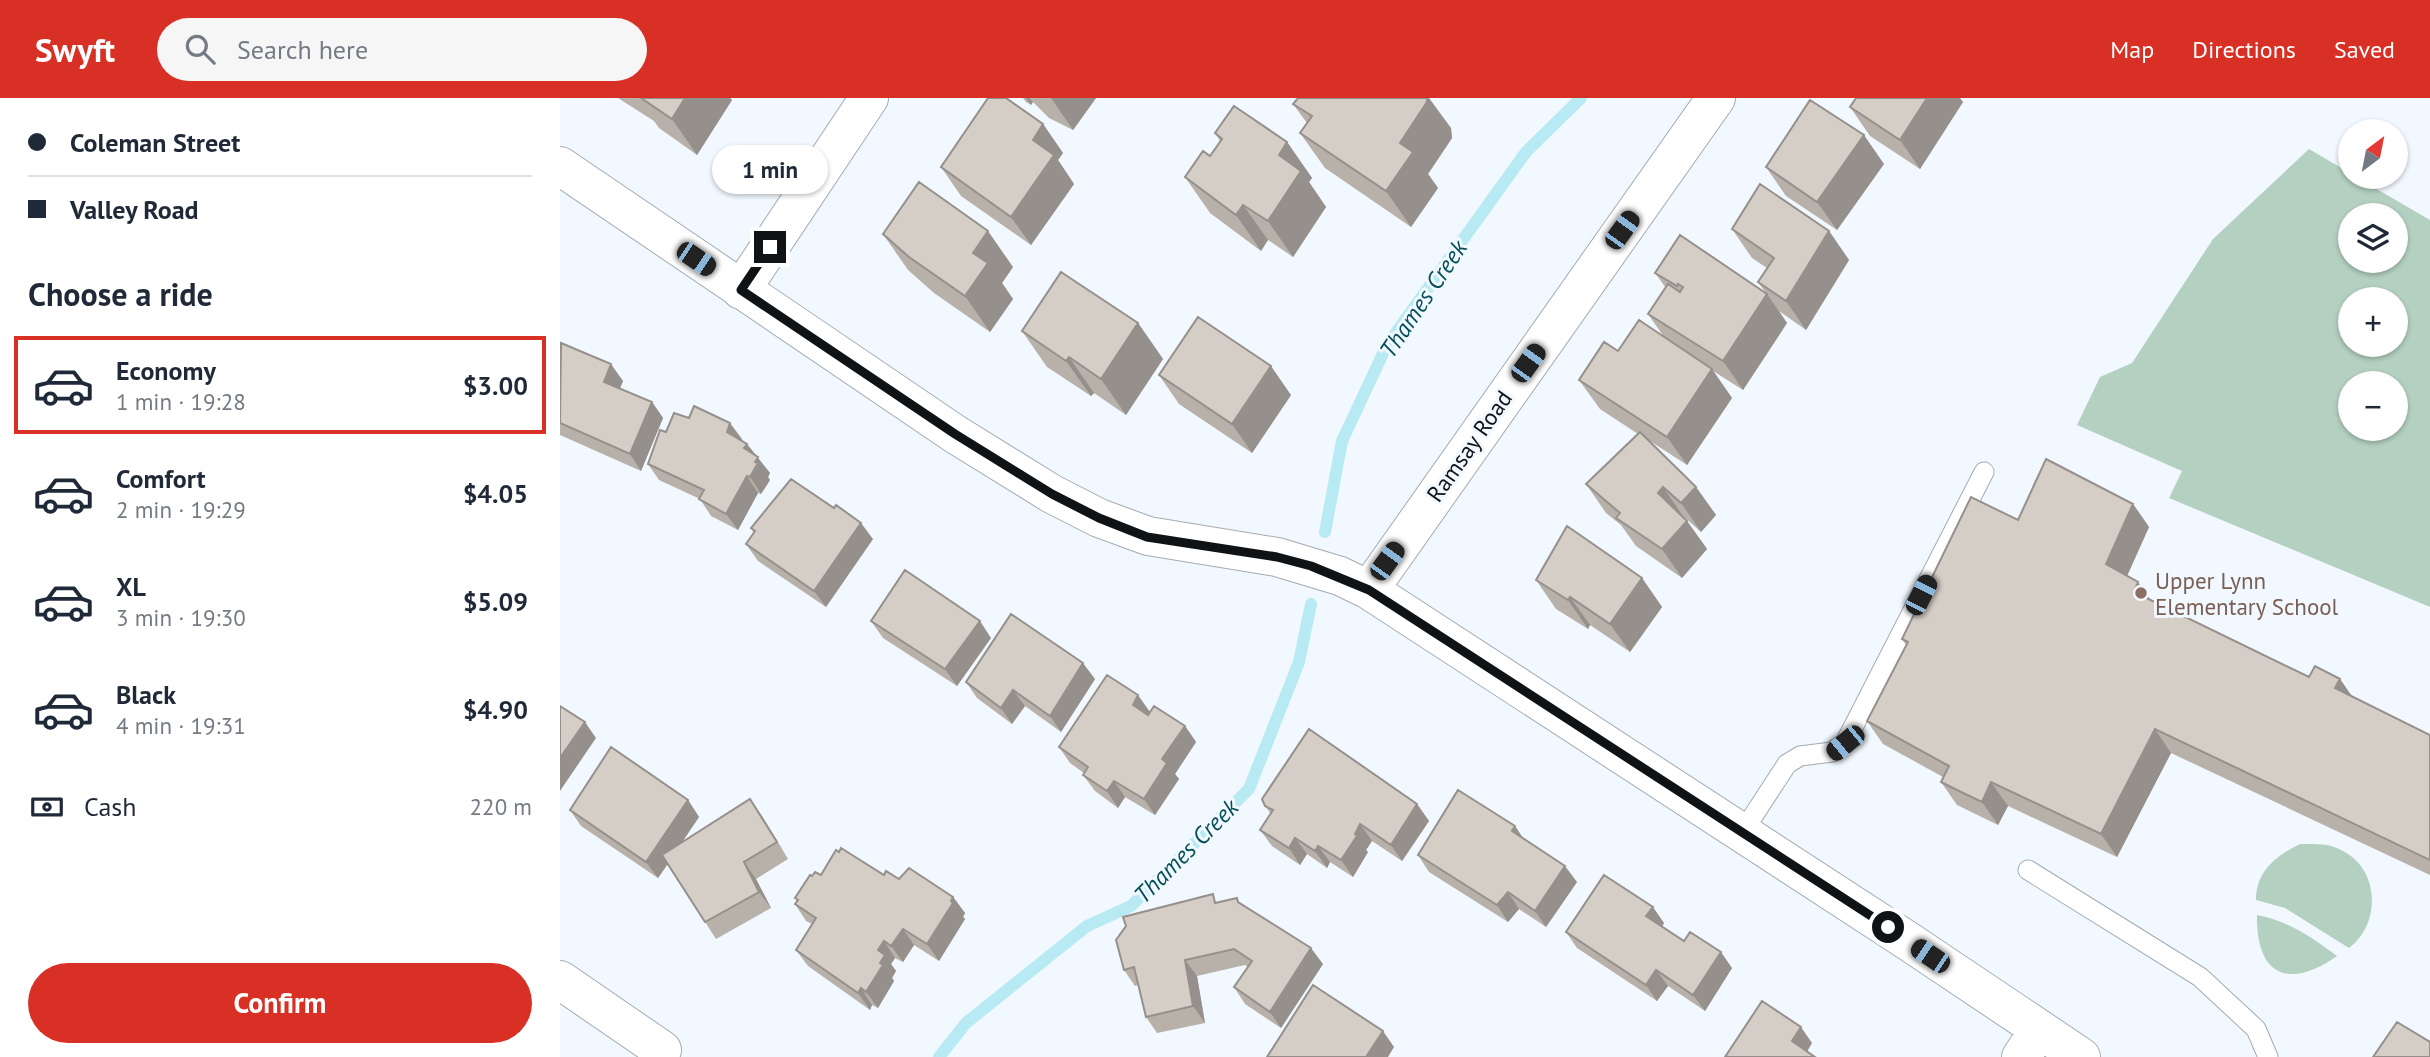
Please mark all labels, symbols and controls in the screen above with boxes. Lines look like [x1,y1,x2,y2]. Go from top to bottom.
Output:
search box [157,18,647,81]
text: Swyft [35,28,115,71]
icon: search [181,30,219,68]
text: Search here [237,33,368,66]
text: Map [2110,34,2154,65]
text: Directions [2192,34,2296,65]
text: Saved [2334,34,2395,65]
north arrow [2338,119,2408,189]
map controls [2338,119,2408,441]
text: Coleman Street [70,126,240,159]
callout: 1 min [712,145,828,194]
text: 1 min [742,155,798,184]
text: Valley Road [70,193,199,226]
button: layers [2338,203,2408,273]
car [1602,207,1643,253]
route end [754,231,786,263]
water label: Thames Creek [1372,233,1474,364]
car [673,239,720,279]
text: Choose a ride [28,273,213,315]
button: + [2338,287,2408,357]
car [1508,340,1549,386]
icon: car [32,354,95,417]
text: Economy [116,354,216,387]
text: $3.00 [463,369,528,402]
button: − [2338,371,2408,441]
street label: Ramsay Road [1420,385,1518,507]
text: 1 min · 19:28 [116,387,246,416]
icon: car [32,462,95,525]
text: Comfort [116,462,206,495]
text: $4.05 [463,477,528,510]
text: 2 min · 19:29 [116,495,246,524]
car [1367,538,1408,584]
place label: Upper Lynn Elementary School [2155,566,2339,621]
icon: car [32,570,95,633]
text: XL [116,570,146,603]
car [1903,572,1940,618]
text: $5.09 [463,585,528,618]
marker: Upper Lynn Elementary School [2133,585,2149,601]
text: 3 min · 19:30 [116,603,246,632]
icon: car [32,678,95,741]
text: Black [116,678,176,711]
text: $4.90 [463,693,528,726]
text: 4 min · 19:31 [116,711,246,740]
car [1823,722,1868,764]
icon: cash [28,788,66,826]
text: Cash [84,790,136,823]
water label: Thames Creek [1127,791,1246,910]
text: 220 m [470,792,532,821]
route start [1872,911,1904,943]
car [1907,936,1954,976]
button: Confirm [28,963,532,1043]

